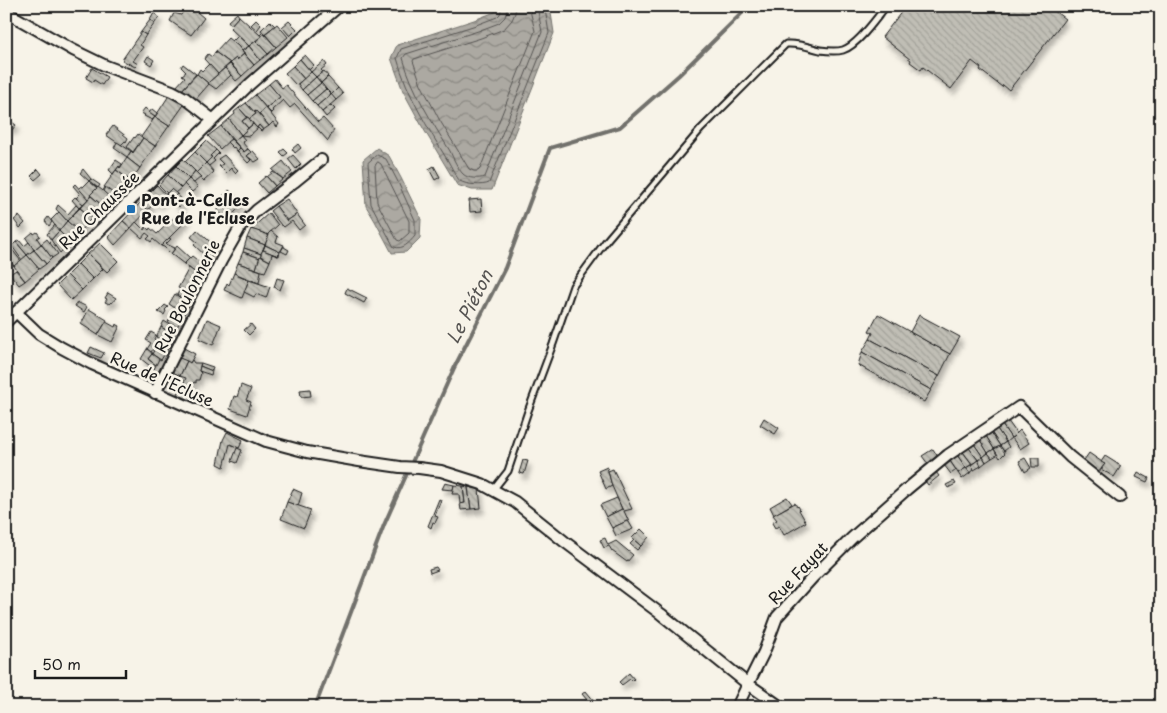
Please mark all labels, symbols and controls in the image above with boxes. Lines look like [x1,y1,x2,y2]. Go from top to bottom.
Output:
street label: Rue Chaussée [52,164,144,254]
place label: Pont-à-Celles Rue de l'Ecluse [141,187,255,229]
marker: Pont-à-Celles Rue de l'Ecluse [125,203,137,215]
street label: Rue Boulonnerie [147,235,225,356]
water label: Le Piéton [439,264,499,348]
street label: Rue de l'Ecluse [107,345,218,412]
street label: Rue Fayat [762,535,833,609]
scale bar [35,648,126,680]
text: 50 m [42,652,81,675]

